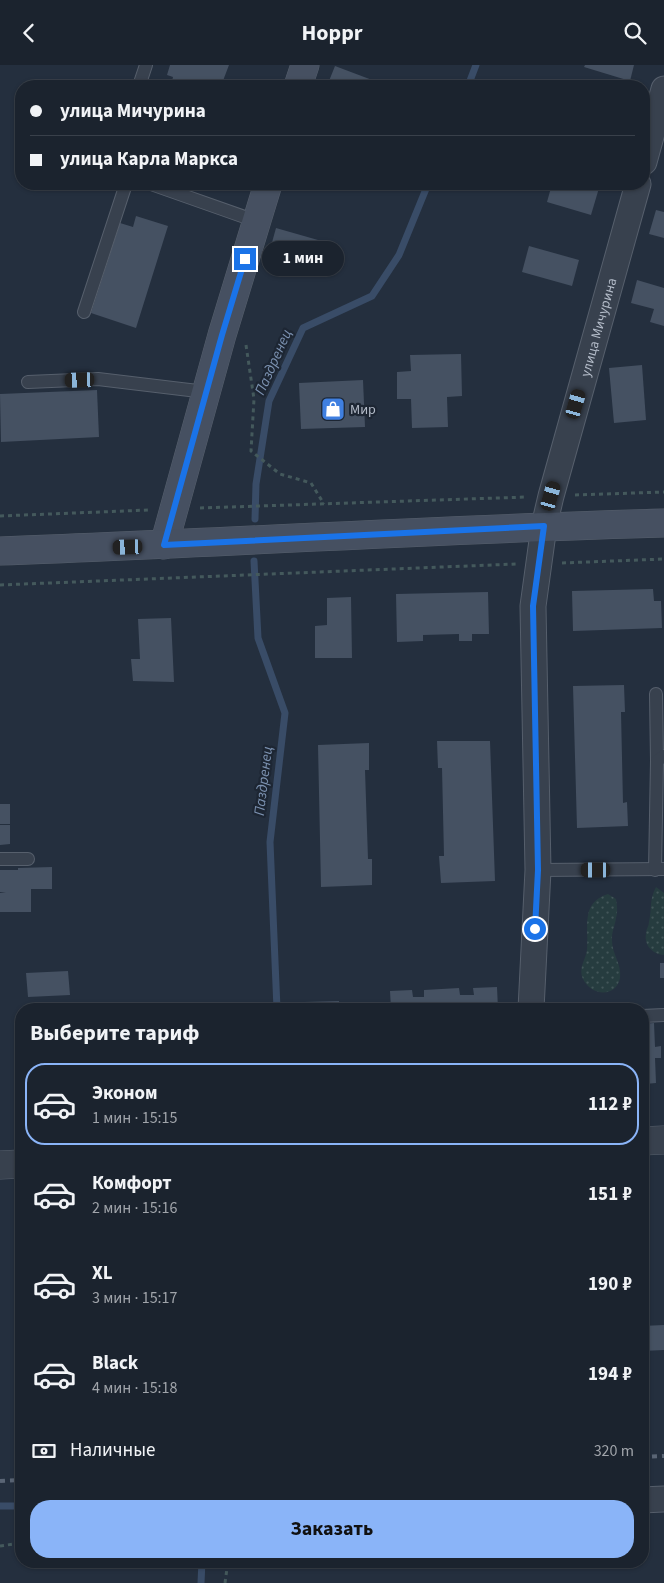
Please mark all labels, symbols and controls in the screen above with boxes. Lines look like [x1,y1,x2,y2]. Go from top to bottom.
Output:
text: Hoppr [301,17,363,49]
icon: back [15,19,43,47]
icon: search [621,19,649,47]
text: улица Мичурина [60,98,206,125]
text: улица Карла Маркса [60,146,238,173]
callout: 1 мин [262,241,345,277]
text: 1 мин [283,247,323,269]
route end [234,248,256,270]
street label: улица Мичурина [576,276,622,379]
water label: Паздренец [250,326,297,398]
car [64,372,95,388]
car [564,388,587,420]
shop icon: Мир [320,396,346,422]
place label: Мир [350,400,376,420]
car [539,480,562,512]
car [112,539,143,555]
water label: Паздренец [249,745,278,817]
car [581,863,611,878]
route start [524,918,546,940]
text: Выберите тариф [30,1017,200,1049]
text: Эконом [92,1080,158,1107]
icon: car [32,1082,77,1127]
text: 112 ₽ [588,1091,632,1118]
text: 1 мин · 15:15 [92,1107,178,1129]
text: Комфорт [92,1170,172,1197]
icon: car [32,1172,77,1217]
text: 151 ₽ [588,1181,632,1208]
text: 2 мин · 15:16 [92,1197,178,1219]
text: XL [92,1260,113,1287]
icon: car [32,1262,77,1307]
text: 190 ₽ [588,1271,632,1298]
text: 3 мин · 15:17 [92,1287,178,1309]
text: Black [92,1350,138,1377]
icon: car [32,1352,77,1397]
text: 194 ₽ [588,1361,632,1388]
text: 4 мин · 15:18 [92,1377,178,1399]
icon: cash [30,1437,58,1465]
text: Наличные [70,1437,155,1464]
text: 320 m [594,1440,634,1462]
button: Заказать [30,1500,634,1558]

